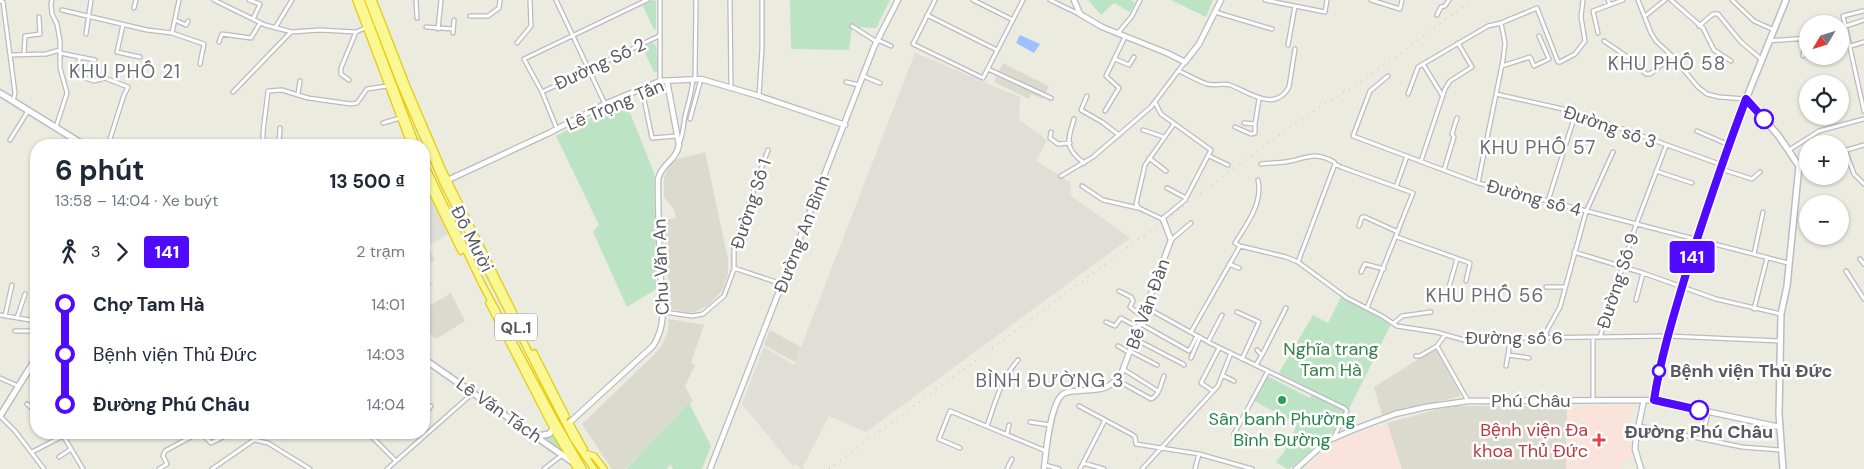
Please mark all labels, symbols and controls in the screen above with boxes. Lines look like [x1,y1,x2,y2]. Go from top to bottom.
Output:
north arrow [1799,15,1849,65]
map controls [1799,15,1849,245]
street label: Đường Số 2 [550,32,650,96]
district label: KHU PHỐ 58 [1608,51,1726,76]
district label: KHU PHỐ 21 [69,59,181,84]
street label: Lê Trọng Tấn [562,74,668,136]
button: locate [1799,75,1849,125]
street label: Đường số 3 [1560,100,1660,154]
unlabelled marker [1754,109,1774,129]
district label: KHU PHỐ 57 [1480,135,1596,160]
button: + [1799,135,1849,185]
text: 6 phút [55,152,144,189]
street label: Đường Số 1 [725,156,777,252]
text: 13 500 ₫ [329,169,405,194]
street label: Đường An Bình [769,172,835,296]
street label: Đường số 4 [1484,174,1584,222]
text: 13:58 – 14:04 · Xe buýt [55,190,219,211]
button: − [1799,195,1849,245]
street label: Đỗ Mười [445,202,499,276]
street label: Chu Văn An [647,218,675,316]
street label: Đường Số 9 [1591,230,1645,332]
icon: walk [55,238,83,266]
icon: forward [108,238,136,266]
text: 141 [154,240,179,264]
text: 3 [91,241,100,262]
text: 2 trạm [356,241,405,262]
line badge: 141 [1663,241,1721,273]
text: 141 [1680,245,1704,269]
street label: Bế Văn Đàn [1121,255,1175,353]
district label: KHU PHỐ 56 [1426,283,1544,308]
text: Chợ Tam Hà [93,292,205,317]
text: 14:01 [371,294,405,315]
road number: QL.1 [495,314,537,341]
street label: Đường số 6 [1465,326,1563,350]
park label: Nghĩa trang Tam Hà [1283,337,1379,382]
text: Bệnh viện Thủ Đức [93,342,257,367]
text: 14:03 [367,344,405,365]
place label: Bệnh viện Thủ Đức [1670,359,1832,383]
marker: Bệnh viện Thủ Đức [1652,364,1666,378]
district label: BÌNH ĐƯỜNG 3 [976,368,1124,393]
street label: Lê Văn Tách [451,372,547,448]
street label: Phú Châu [1491,389,1571,413]
text: Đường Phú Châu [93,392,250,417]
text: 14:04 [366,394,405,415]
marker: Sân banh Phường Bình Đường [1276,394,1288,406]
marker: Đường Phú Châu [1689,400,1709,420]
place label: Sân banh Phường Bình Đường [1209,407,1355,452]
place label: Bệnh viện Đa khoa Thủ Đức [1473,418,1588,463]
place label: Đường Phú Châu [1625,420,1773,444]
marker: Bệnh viện Đa khoa Thủ Đức [1592,433,1606,447]

